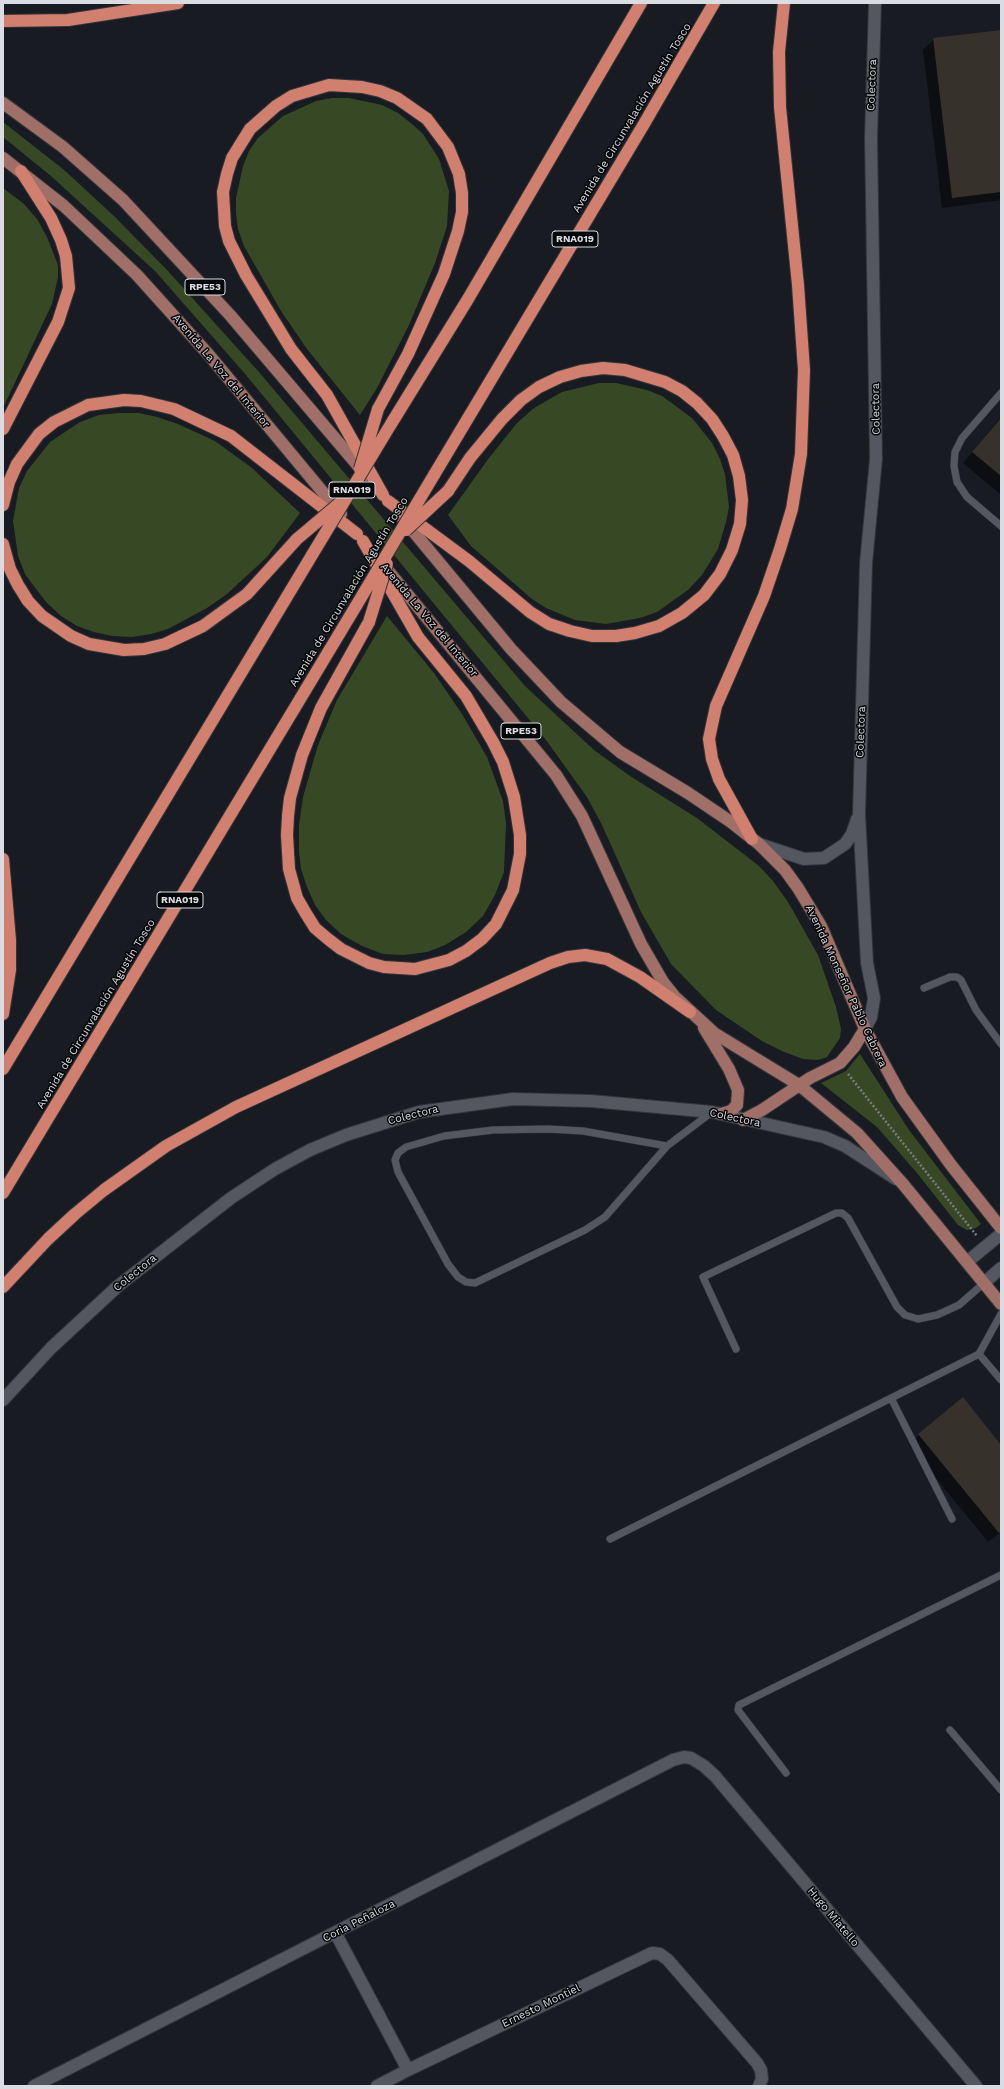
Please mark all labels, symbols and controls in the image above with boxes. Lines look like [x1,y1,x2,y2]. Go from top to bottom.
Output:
street label: Avenida de Circunvalación Agustín Tosco [570,21,694,215]
street label: Colectora [865,59,879,111]
road number: RNA019 [552,231,598,247]
road number: RPE53 [185,279,225,295]
street label: Avenida La Voz del Interior [169,311,273,431]
street label: Colectora [869,383,883,435]
road number: RNA019 [329,482,375,498]
street label: Avenida de Circunvalación Agustín Tosco [287,495,411,689]
street label: Avenida La Voz del Interior [377,560,481,680]
street label: Colectora [854,706,868,758]
road number: RPE53 [501,723,541,739]
road number: RNA019 [157,892,203,908]
street label: Avenida Monseñor Pablo Cabrera [803,903,889,1069]
street label: Avenida de Circunvalación Agustín Tosco [34,917,158,1111]
street label: Colectora [386,1102,440,1128]
street label: Colectora [708,1106,762,1130]
street label: Colectora [111,1252,159,1294]
street label: Hugo Miatello [804,1885,862,1949]
street label: Coria Peñaloza [321,1897,397,1945]
street label: Ernesto Montiel [500,1981,582,2031]

